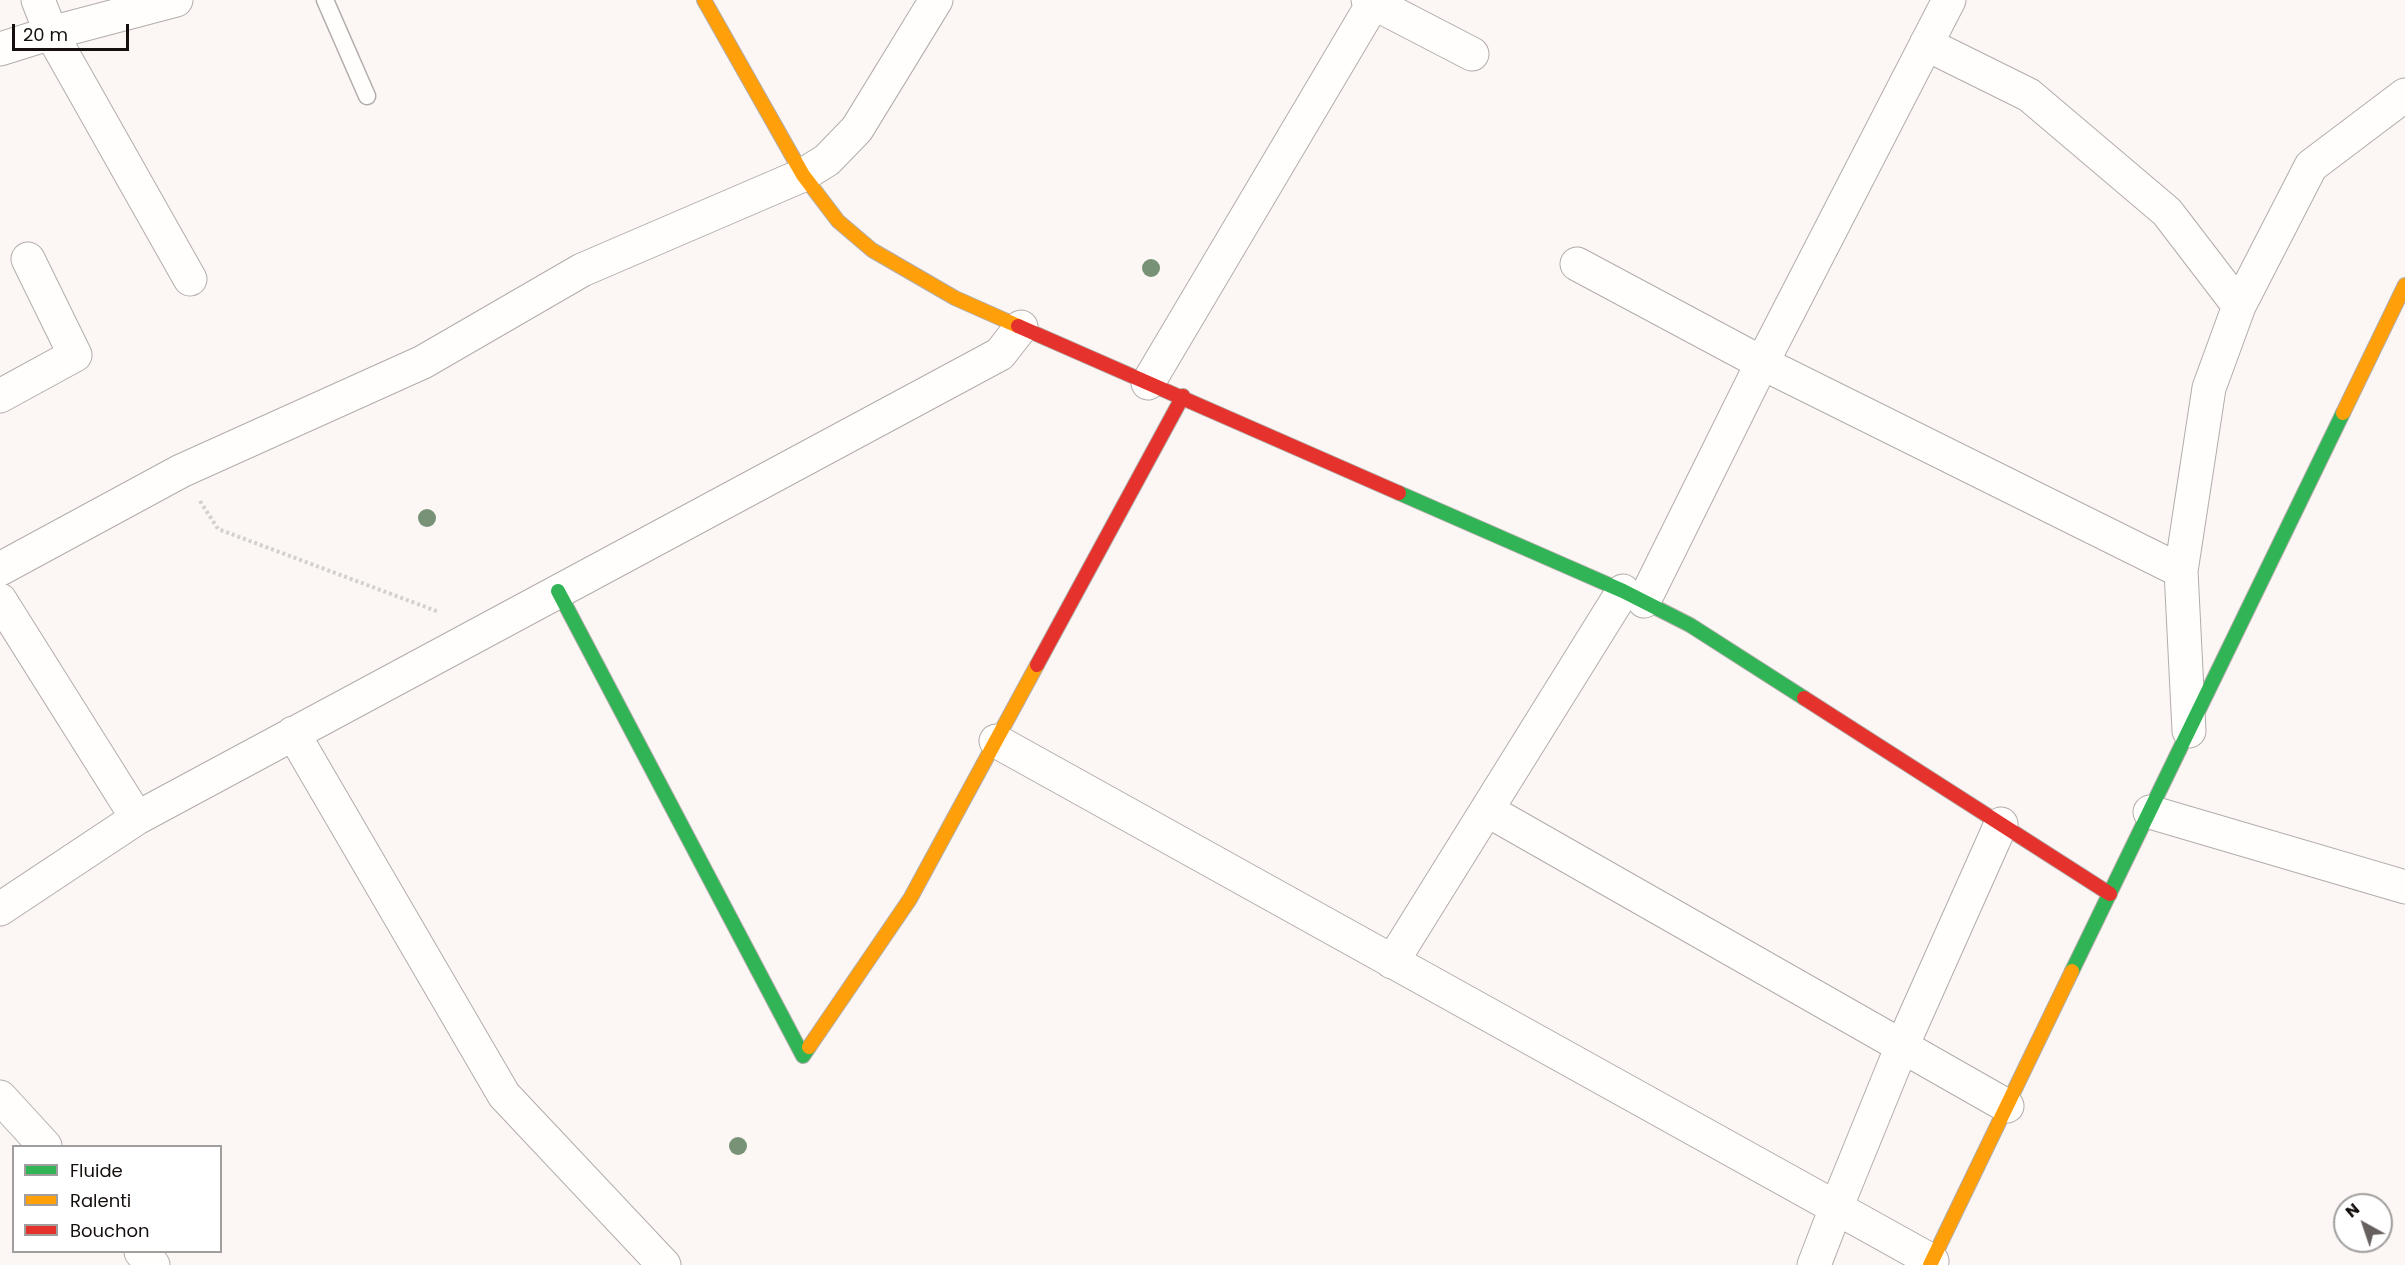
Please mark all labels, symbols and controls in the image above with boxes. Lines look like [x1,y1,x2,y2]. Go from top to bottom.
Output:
scale bar [15,12,132,50]
text: 20 m [23,22,68,47]
legend [12,1145,222,1253]
text: Fluide [70,1158,123,1183]
text: Ralenti [70,1188,131,1213]
north arrow [2333,1193,2393,1253]
text: N [2340,1198,2364,1223]
text: Bouchon [70,1218,150,1243]

